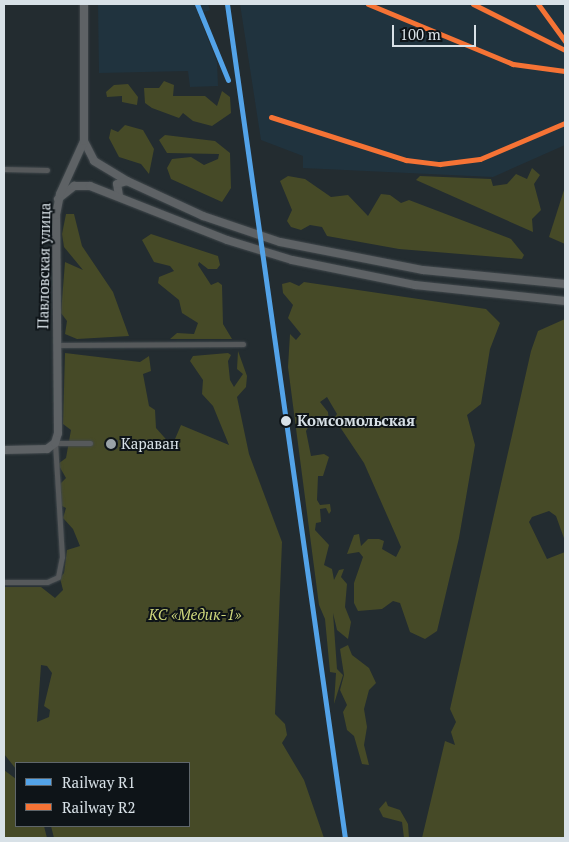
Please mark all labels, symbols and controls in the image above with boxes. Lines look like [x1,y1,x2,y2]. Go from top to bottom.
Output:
scale bar [394,15,478,47]
text: 100 m [400,24,441,44]
street label: Павловская улица [34,203,54,329]
place label: Комсомольская [297,412,415,430]
marker: Комсомольская [279,414,293,428]
place label: Караван [121,435,179,453]
marker: Караван [105,438,117,450]
park label: КС «Медик-1» [149,606,241,624]
legend [15,762,190,827]
text: Railway R1 [62,772,135,792]
text: Railway R2 [62,797,135,817]

